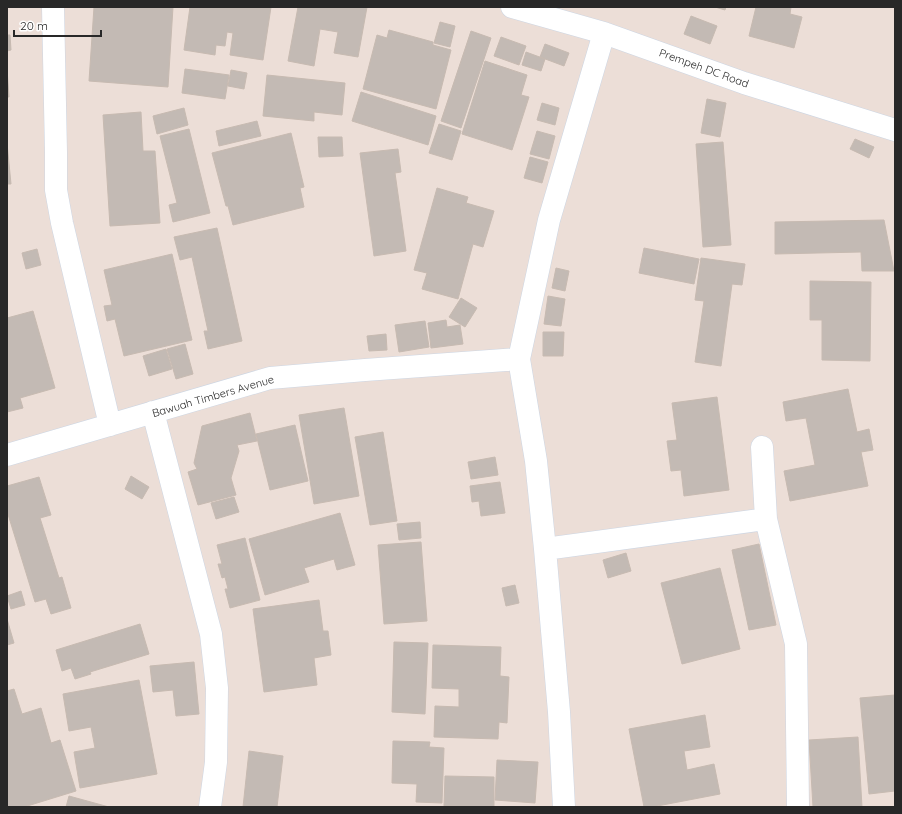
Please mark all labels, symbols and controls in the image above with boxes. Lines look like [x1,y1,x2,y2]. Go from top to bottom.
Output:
scale bar [14,12,101,38]
text: 20 m [20,18,48,33]
street label: Prempeh DC Road [657,45,751,91]
street label: Bawuah Timbers Avenue [150,372,276,420]

